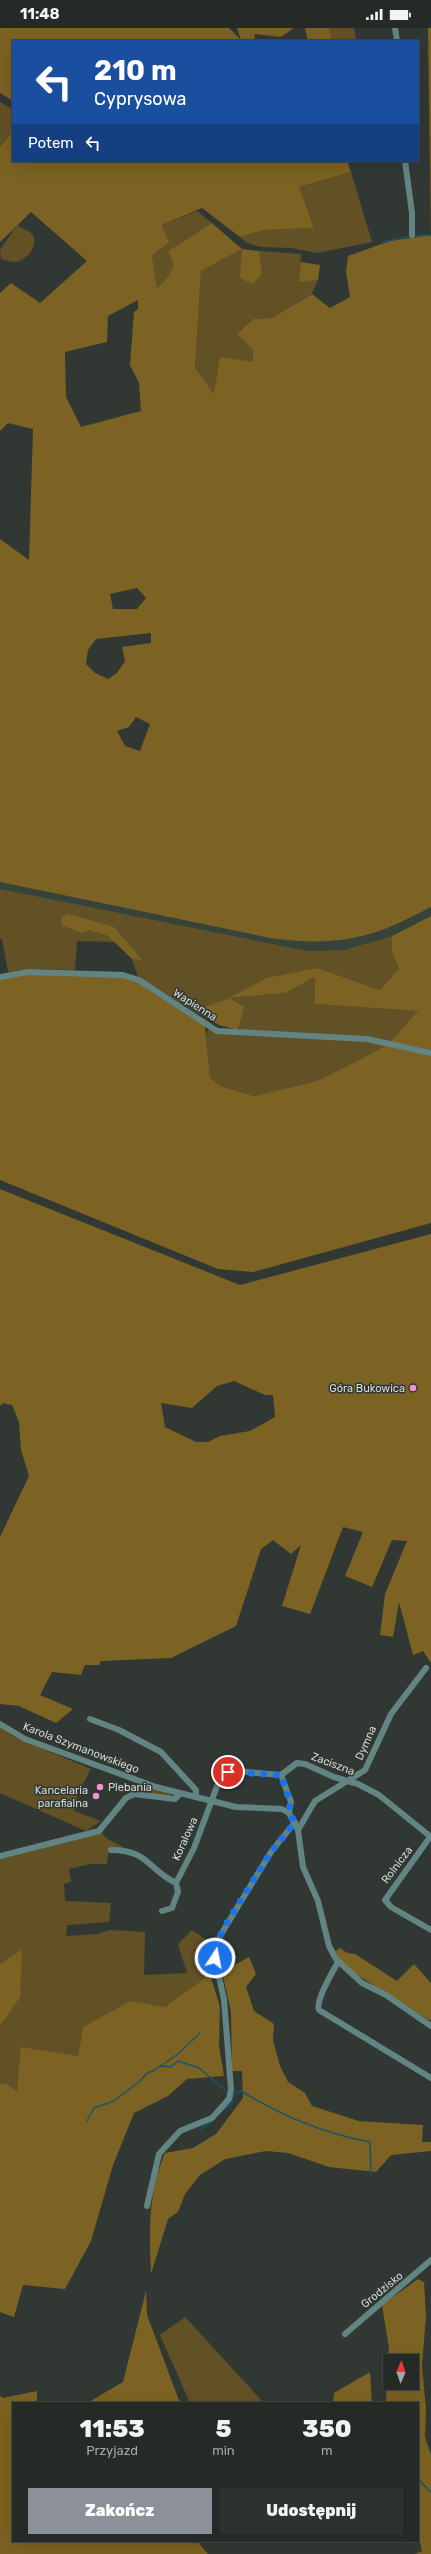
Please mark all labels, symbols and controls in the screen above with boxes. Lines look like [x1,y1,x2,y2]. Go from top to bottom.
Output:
text: 11:48 [20,5,60,23]
text: 210 m [94,54,177,87]
icon: left [28,56,80,108]
text: Cyprysowa [94,88,187,110]
icon: left [82,132,104,154]
text: Potem [28,134,74,152]
street label: Wapienna [171,986,219,1024]
place label: Góra Bukowica [329,1382,405,1395]
marker: Góra Bukowica [408,1383,418,1393]
street label: Karola Szymanowskiego [21,1720,141,1776]
street label: Dymna [353,1724,379,1762]
street label: Zaciszna [309,1750,357,1778]
pin [211,1755,245,1789]
icon: arrive [217,1761,239,1783]
place label: Plebania [108,1781,152,1794]
marker: Plebania [95,1782,105,1792]
place label: Kancelaria parafialna [35,1784,88,1810]
marker: Kancelaria parafialna [91,1791,101,1801]
street label: Koralowa [170,1815,200,1863]
street label: Rolnicza [379,1844,415,1886]
position arrow [194,1937,236,1979]
street label: Grodzisko [358,2269,406,2311]
north arrow [383,2354,419,2390]
map controls [383,2354,419,2390]
text: 11:53 [80,2415,145,2443]
text: 5 [215,2415,231,2443]
text: 350 [302,2415,351,2443]
text: Przyjazd [86,2443,138,2458]
text: min [212,2443,235,2458]
text: m [321,2443,333,2458]
button: Zakończ [28,2488,212,2534]
button: Udostępnij [220,2488,403,2534]

